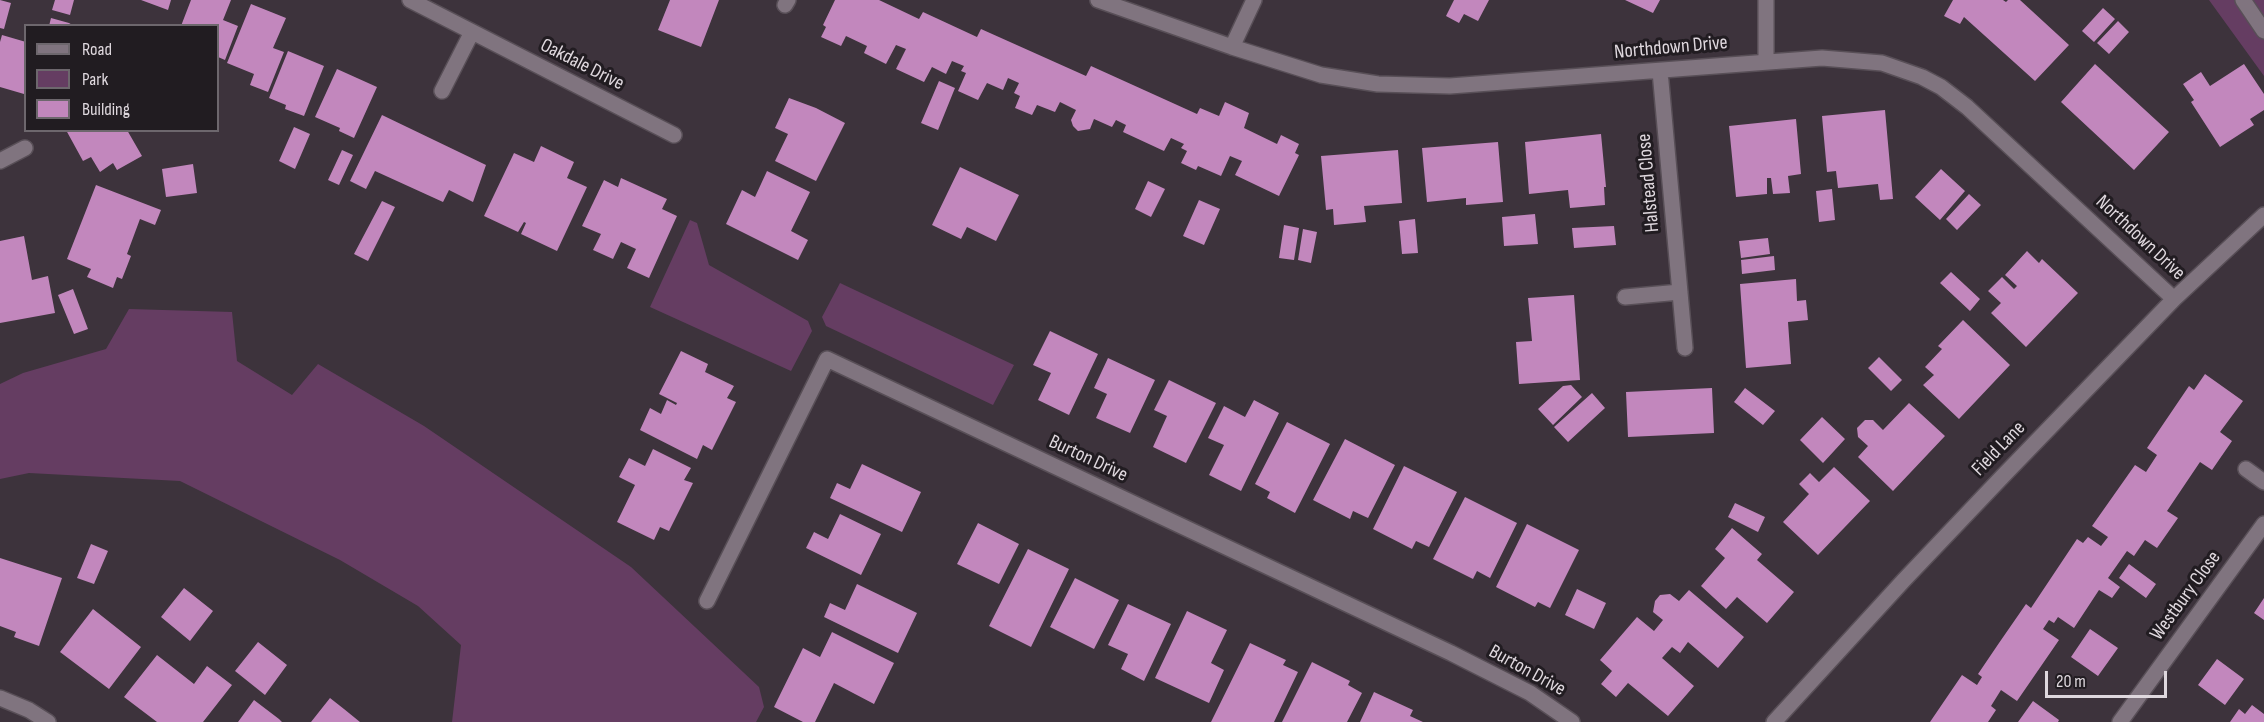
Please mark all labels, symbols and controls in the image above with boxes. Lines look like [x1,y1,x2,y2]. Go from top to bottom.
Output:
legend [24,24,219,132]
street label: Northdown Drive [1613,31,1729,65]
street label: Oakdale Drive [536,34,628,96]
text: Road [82,39,112,60]
text: Park [82,69,108,90]
text: Building [82,99,130,120]
street label: Halstead Close [1633,133,1665,233]
street label: Northdown Drive [2090,190,2190,286]
street label: Field Lane [1967,417,2031,481]
street label: Burton Drive [1045,430,1131,488]
street label: Westbury Close [2146,547,2226,645]
street label: Burton Drive [1484,640,1570,702]
scale bar [2048,659,2170,697]
text: 20 m [2056,671,2086,692]

